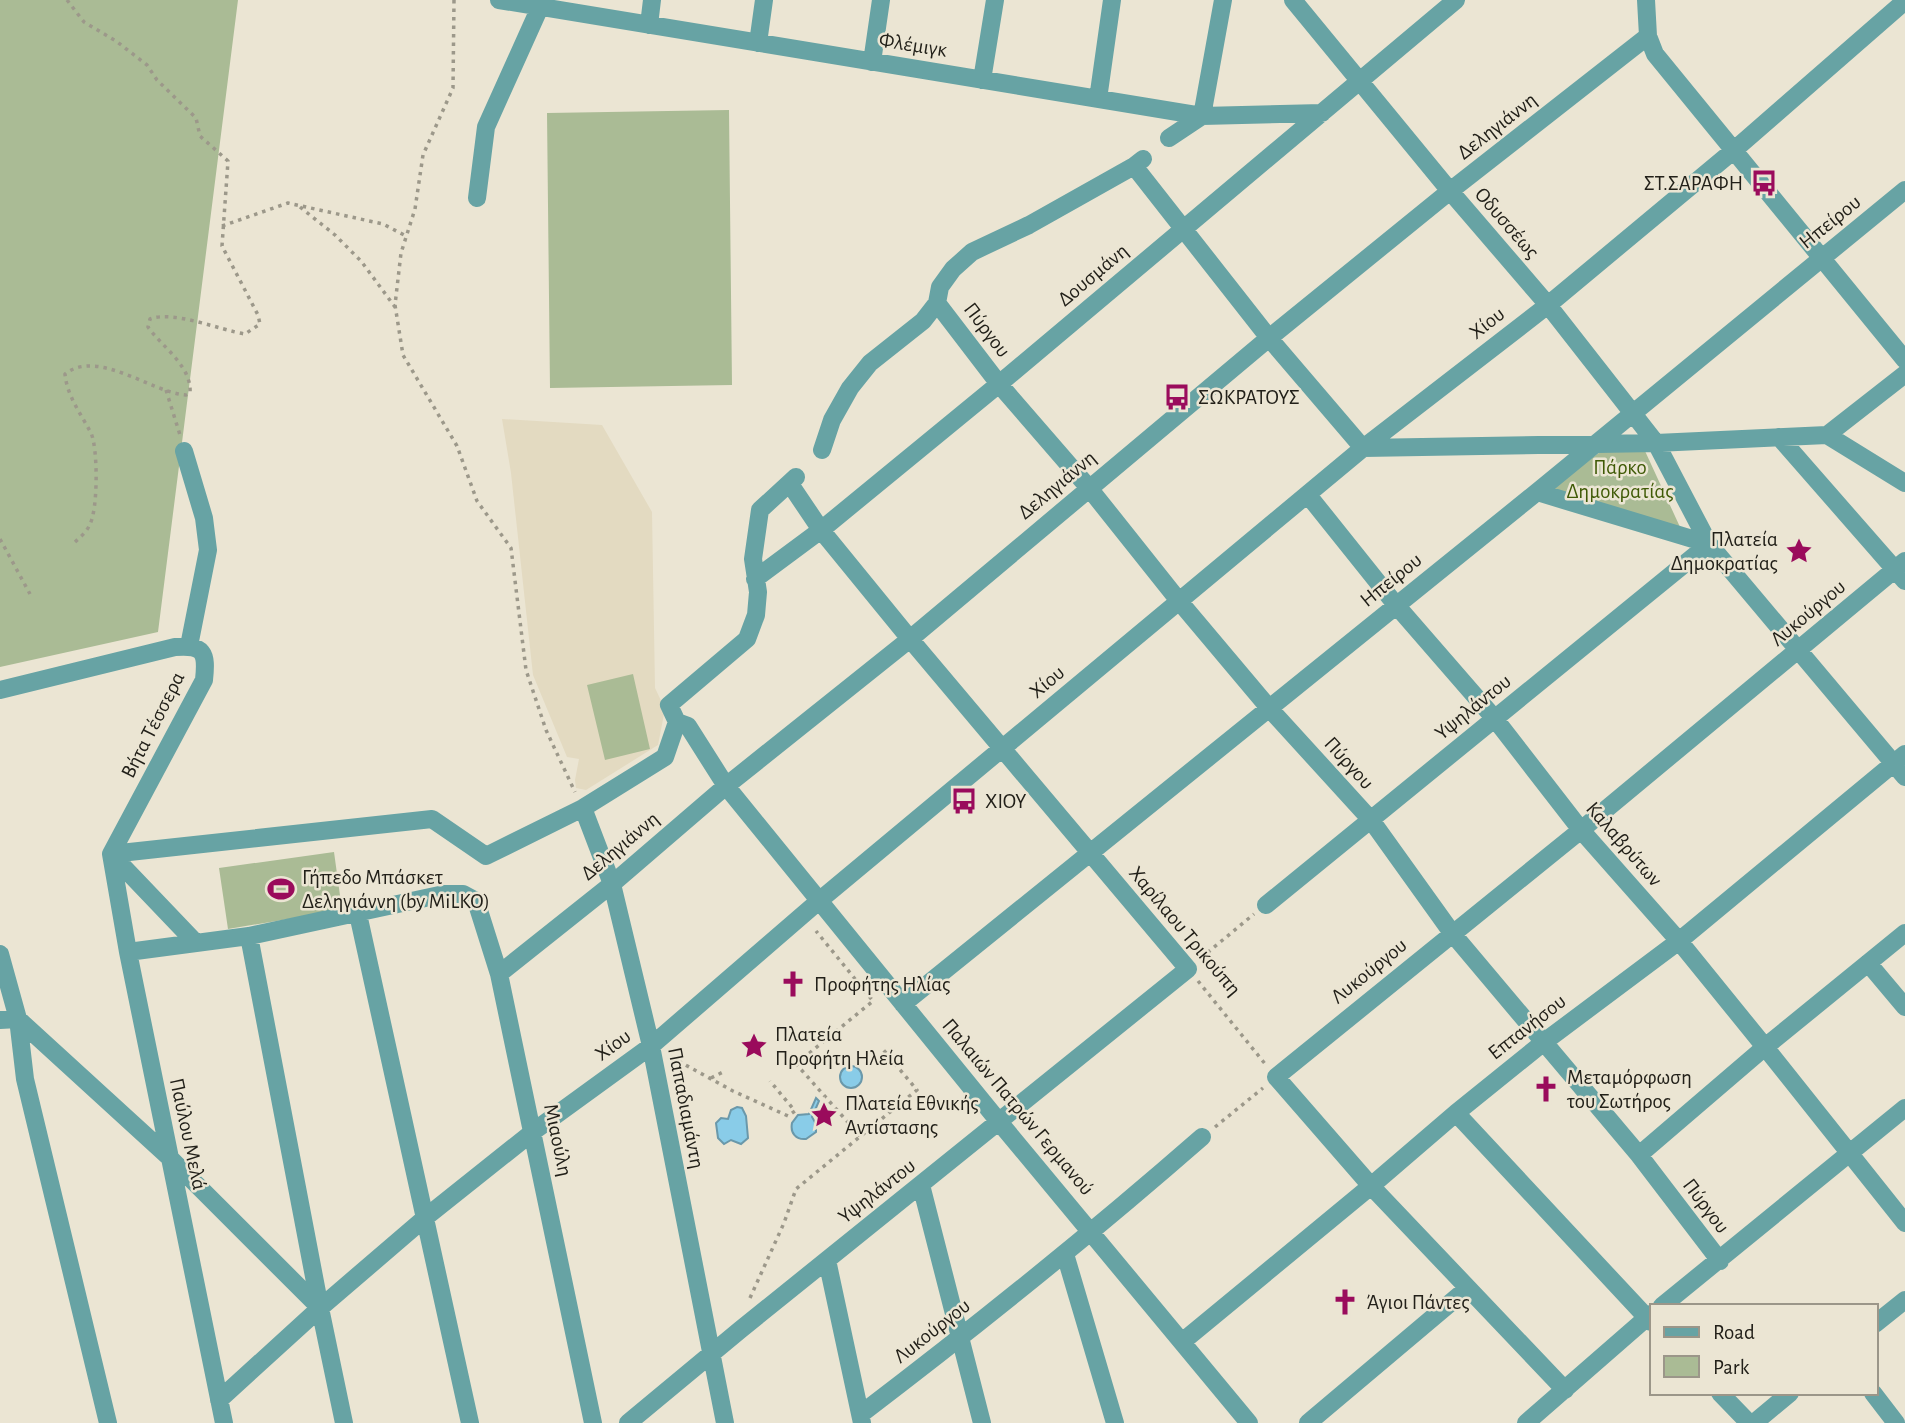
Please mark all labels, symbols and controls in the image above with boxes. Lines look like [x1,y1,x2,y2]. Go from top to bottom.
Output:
street label: Φλέμιγκ [877,29,949,61]
street label: Δεληγιάννη [1453,89,1541,163]
bus stop icon: ΣΤ.ΣΑΡΑΦΗ [1749,168,1779,198]
place label: ΣΤ.ΣΑΡΑΦΗ [1644,173,1743,194]
street label: Οδυσσέως [1471,184,1543,262]
street label: Ηπείρου [1795,191,1865,253]
street label: Δουσμάνη [1054,240,1132,310]
street label: Πύργου [960,299,1014,361]
street label: Χίου [1465,303,1509,343]
bus stop icon: ΣΩΚΡΑΤΟΥΣ [1162,382,1192,412]
place label: ΣΩΚΡΑΤΟΥΣ [1198,387,1300,408]
street label: Δεληγιάννη [1014,447,1100,523]
park label: Πάρκο Δημοκρατίας [1566,457,1674,502]
place label: Πλατεία Δημοκρατίας [1671,529,1778,574]
place icon: Πλατεία Δημοκρατίας [1784,536,1814,566]
street label: Ηπείρου [1356,549,1426,611]
street label: Λυκούργου [1767,576,1849,650]
street label: Χίου [1026,662,1068,702]
street label: Βήτα Τέσσερα [117,669,189,781]
street label: Υψηλάντου [1431,670,1515,744]
street label: Πύργου [1320,733,1378,793]
bus stop icon: ΧΙΟΥ [949,786,979,816]
place label: ΧΙΟΥ [985,791,1026,812]
street label: Καλαβρύτων [1582,798,1666,890]
street label: Δεληγιάννη [577,808,663,884]
street label: Χαρίλαου Τρικούπη [1125,862,1245,1000]
place label: Γήπεδο Μπάσκετ Δεληγιάννη (by MiLKO) [302,867,490,912]
sports icon: Γήπεδο Μπάσκετ Δεληγιάννη (by MiLKO) [266,874,296,904]
street label: Λυκούργου [1327,934,1411,1008]
church icon: Προφήτης Ηλίας [778,969,808,999]
place label: Προφήτης Ηλίας [814,974,950,995]
street label: Επτανήσου [1484,990,1570,1064]
street label: Παλαιών Πατρών Γερμανού [938,1015,1098,1199]
place label: Πλατεία Προφήτη Ηλεία [775,1024,904,1069]
street label: Χίου [591,1025,635,1065]
place icon: Πλατεία Προφήτη Ηλεία [739,1031,769,1061]
street label: Παπαδιαμάντη [664,1046,708,1170]
place label: Μεταμόρφωση του Σωτήρος [1566,1067,1692,1112]
church icon: Μεταμόρφωση του Σωτήρος [1531,1074,1561,1104]
street label: Παύλου Μελά [166,1076,210,1192]
place label: Πλατεία Εθνικής Αντίστασης [845,1093,979,1138]
place icon: Πλατεία Εθνικής Αντίστασης [809,1100,839,1130]
street label: Μιαούλη [540,1102,576,1178]
street label: Υψηλάντου [835,1155,919,1227]
street label: Πύργου [1679,1175,1733,1237]
church icon: Άγιοι Πάντες [1330,1287,1360,1317]
place label: Άγιοι Πάντες [1366,1292,1470,1313]
street label: Λυκούργου [890,1295,974,1367]
legend [1650,1304,1877,1395]
text: Road [1713,1322,1755,1343]
text: Park [1713,1357,1750,1378]

